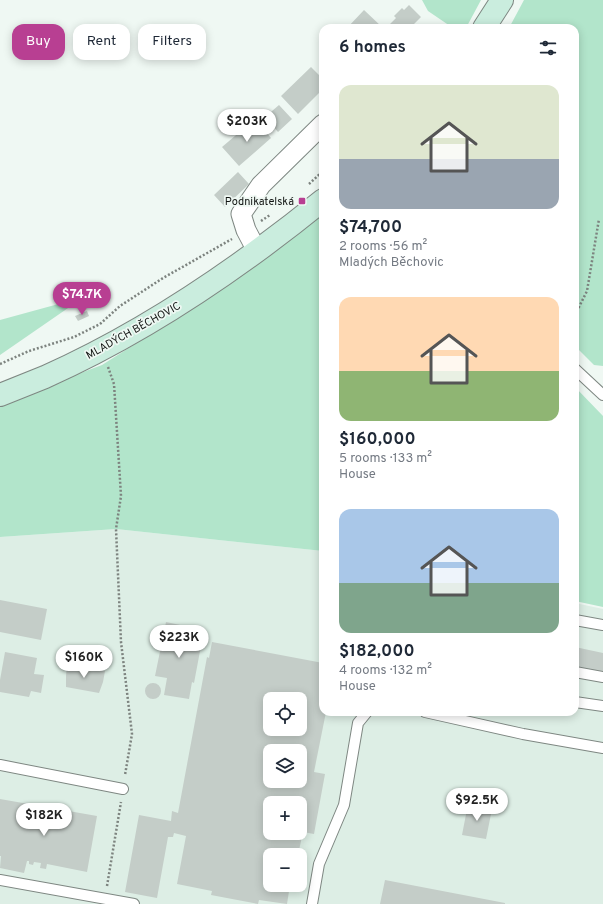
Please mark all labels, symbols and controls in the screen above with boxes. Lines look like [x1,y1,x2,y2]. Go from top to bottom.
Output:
chip: Buy [12,24,65,60]
chip: Rent [73,24,130,60]
chip: Filters [138,24,206,60]
text: 6 homes [339,37,406,59]
icon: filters [537,37,559,59]
pin: $203K [219,109,275,143]
icon: home [413,111,485,183]
text: $203K [226,114,268,130]
place label: Podnikatelská [225,195,294,209]
marker: Podnikatelská [297,196,307,206]
text: $74,700 [339,217,402,239]
text: 2 rooms · 56 m² [339,239,427,255]
text: Mladých Běchovic [339,255,444,271]
pin: $74.7K [49,282,115,316]
text: $74.7K [62,287,102,303]
street label: MLADÝCH BĚCHOVIC [83,298,183,363]
icon: home [413,323,485,395]
text: $160,000 [339,429,416,451]
text: 5 rooms · 133 m² [339,451,432,467]
text: House [339,467,376,483]
icon: home [413,535,485,607]
pin: $223K [151,625,207,659]
text: $223K [159,630,199,646]
text: $182,000 [339,641,415,663]
pin: $160K [56,645,112,679]
text: $160K [65,650,103,666]
text: 4 rooms · 132 m² [339,663,432,679]
text: House [339,679,376,695]
map controls [263,692,307,892]
button: locate [263,692,307,736]
button: layers [263,744,307,788]
pin: $92.5K [444,788,510,822]
text: $92.5K [455,793,499,809]
button: + [263,796,307,840]
pin: $182K [16,803,72,837]
text: $182K [25,808,63,824]
button: − [263,848,307,892]

